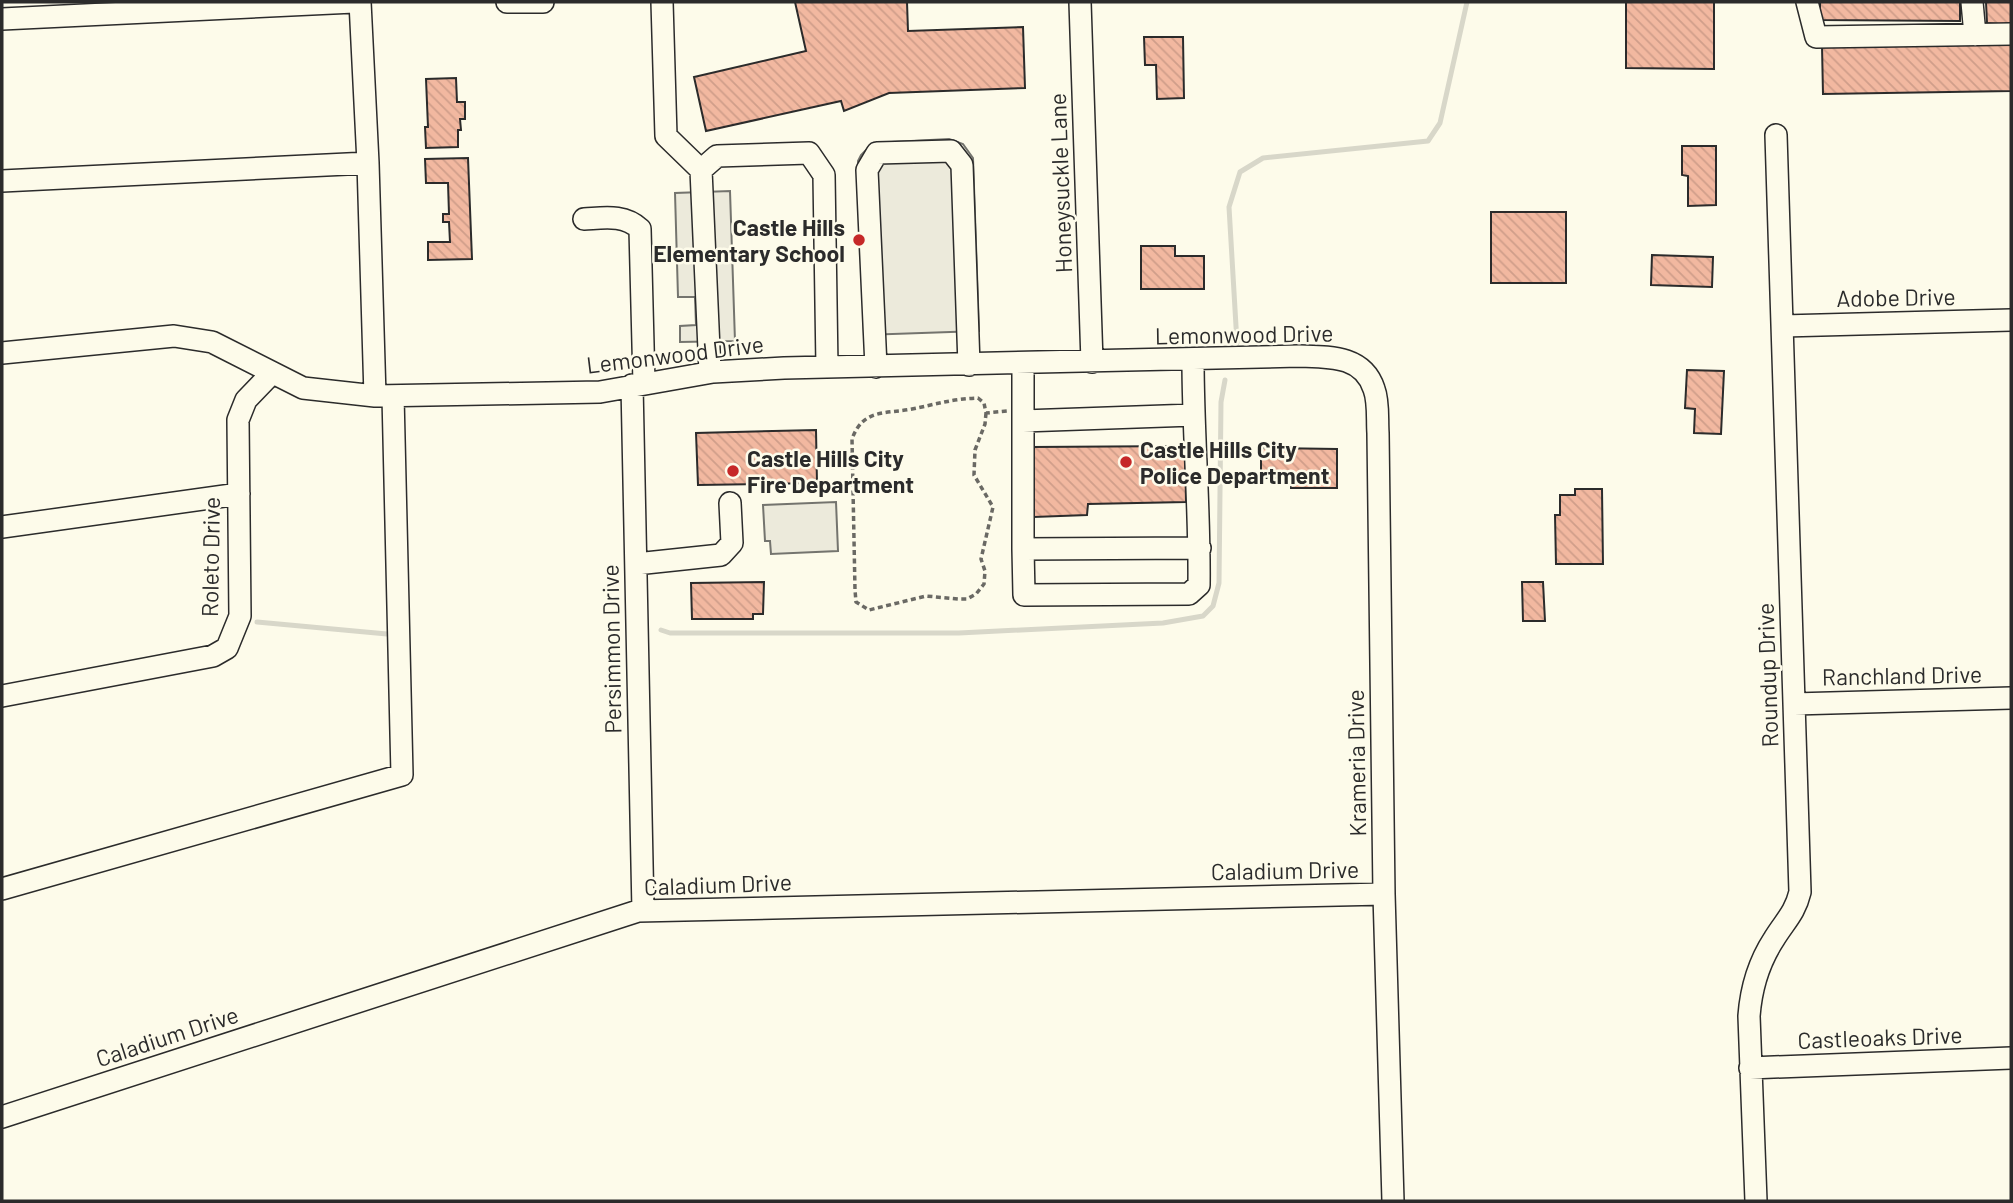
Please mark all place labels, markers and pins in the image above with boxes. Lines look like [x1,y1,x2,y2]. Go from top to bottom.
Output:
place label: Castle Hills Elementary School [653,213,845,267]
marker: Castle Hills Elementary School [851,232,867,248]
place label: Castle Hills City Police Department [1140,435,1329,489]
place label: Castle Hills City Fire Department [747,444,914,498]
marker: Castle Hills City Police Department [1118,454,1134,470]
marker: Castle Hills City Fire Department [725,463,741,479]

